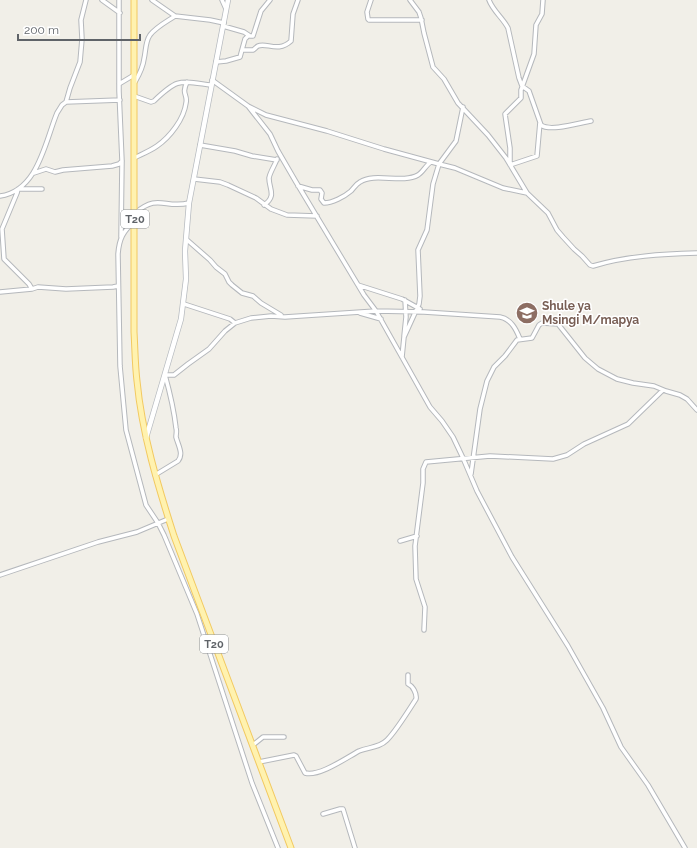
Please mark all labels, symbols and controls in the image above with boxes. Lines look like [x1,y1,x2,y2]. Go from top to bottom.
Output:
scale bar [18,16,140,42]
text: 200 m [24,23,59,37]
road number: T20 [121,210,149,228]
place label: Shule ya Msingi M/mapya [542,299,639,327]
school or university icon: Shule ya Msingi M/mapya [514,300,540,326]
road number: T20 [200,635,228,653]

